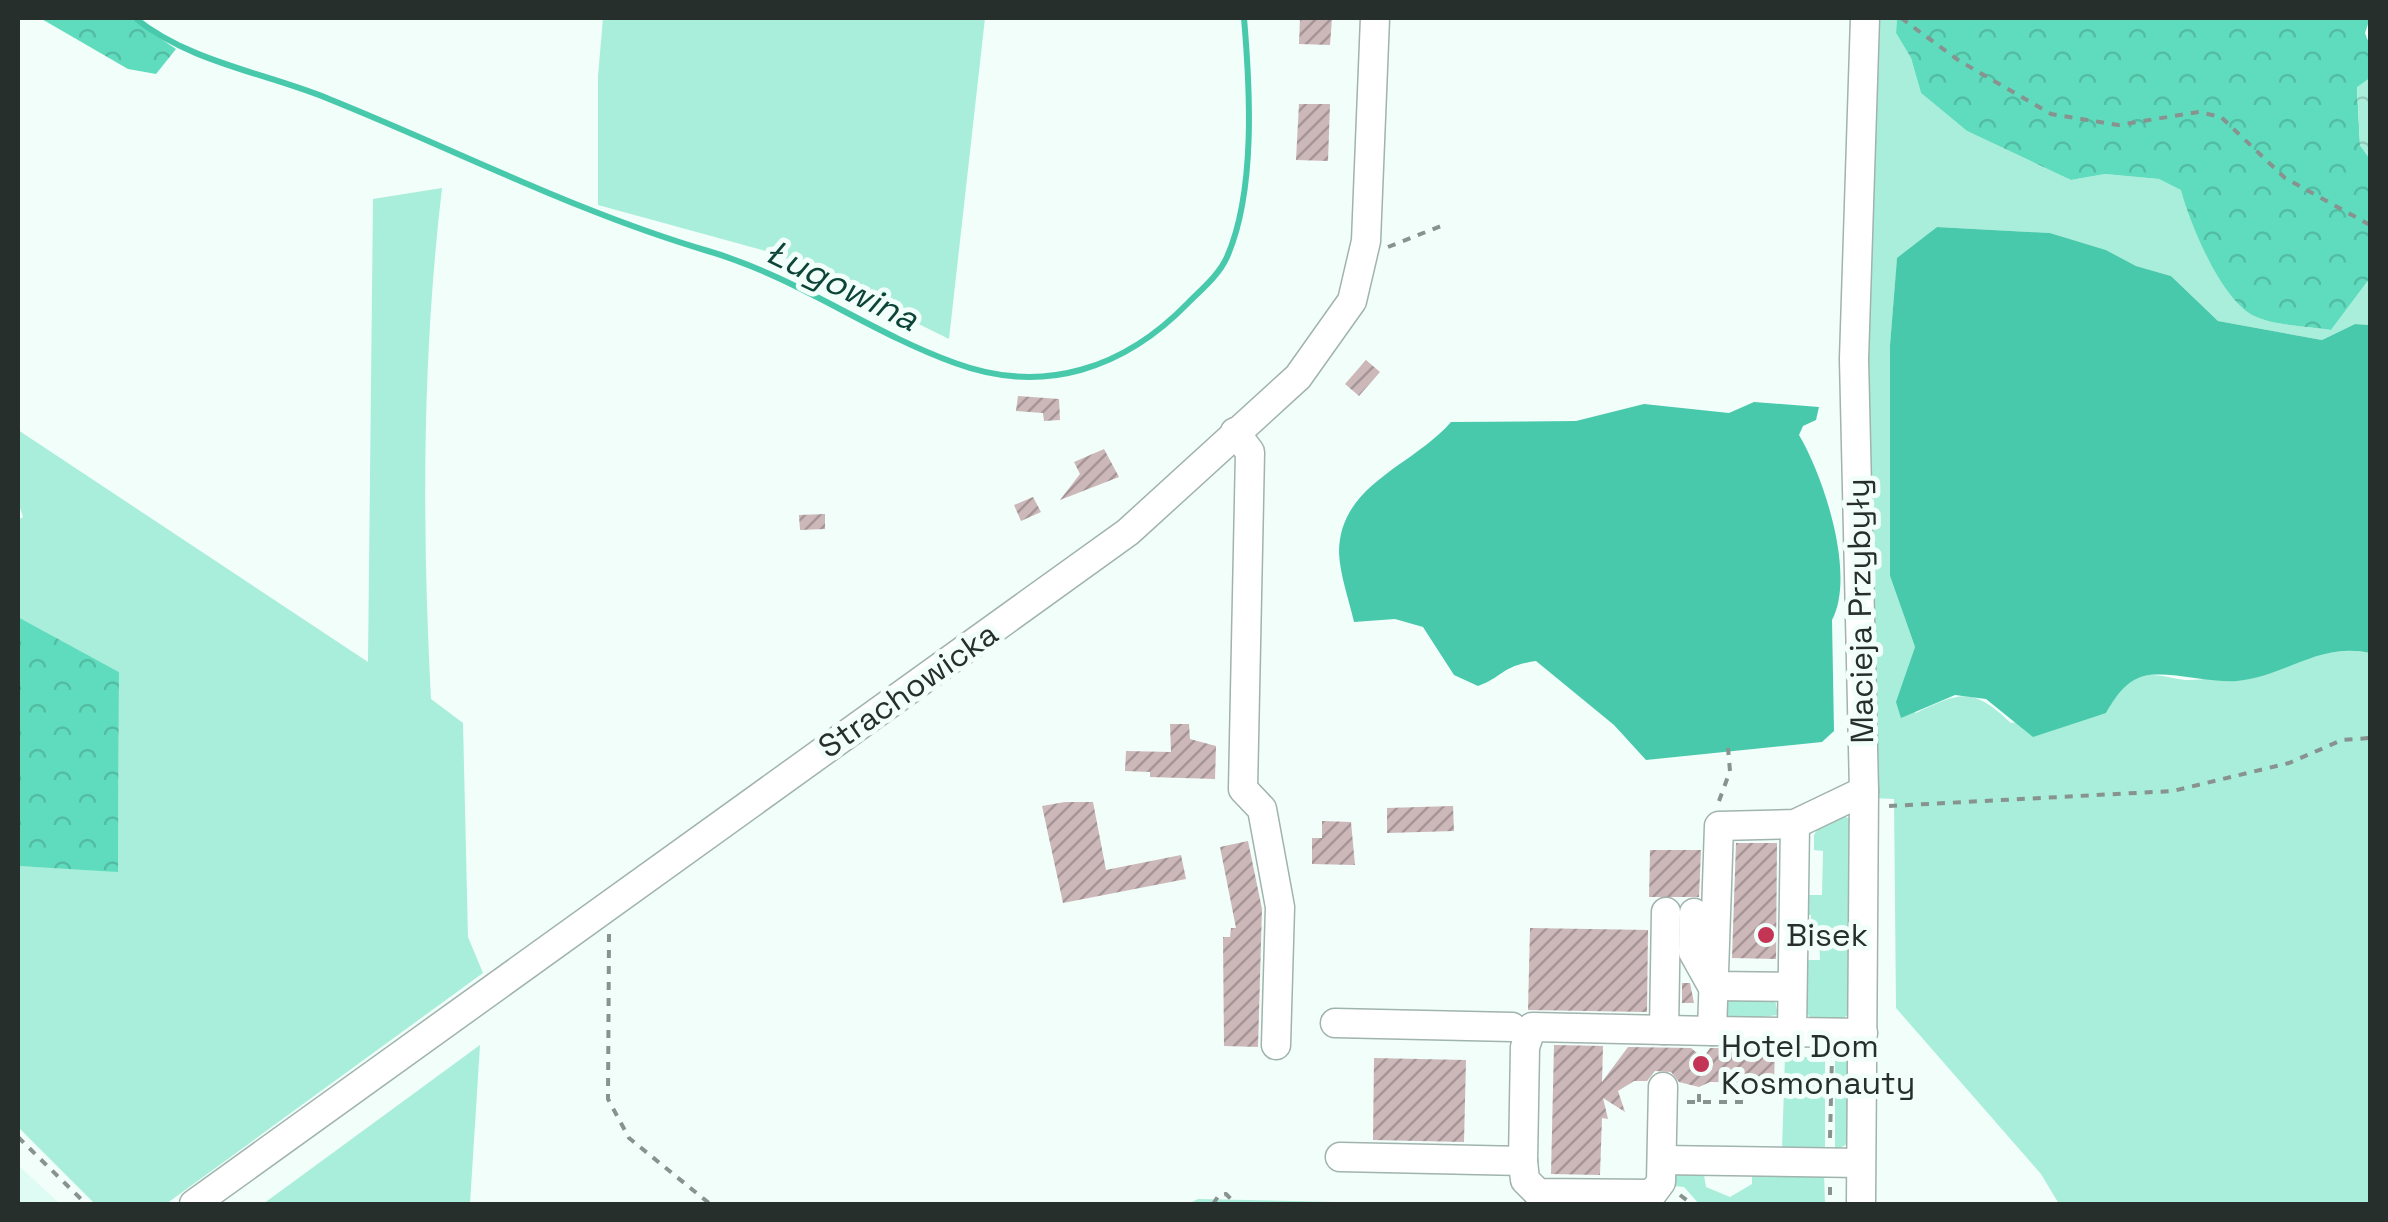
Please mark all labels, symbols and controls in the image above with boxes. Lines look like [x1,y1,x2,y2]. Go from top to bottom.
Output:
water label: Ługowina [759,229,926,341]
street label: Macieja Przybyły [1838,478,1882,744]
street label: Strachowicka [811,613,1005,767]
place label: Bisek [1786,915,1868,955]
marker: Bisek [1755,924,1777,946]
place label: Hotel Dom Kosmonauty [1721,1026,1915,1103]
marker: Hotel Dom Kosmonauty [1690,1053,1712,1075]

